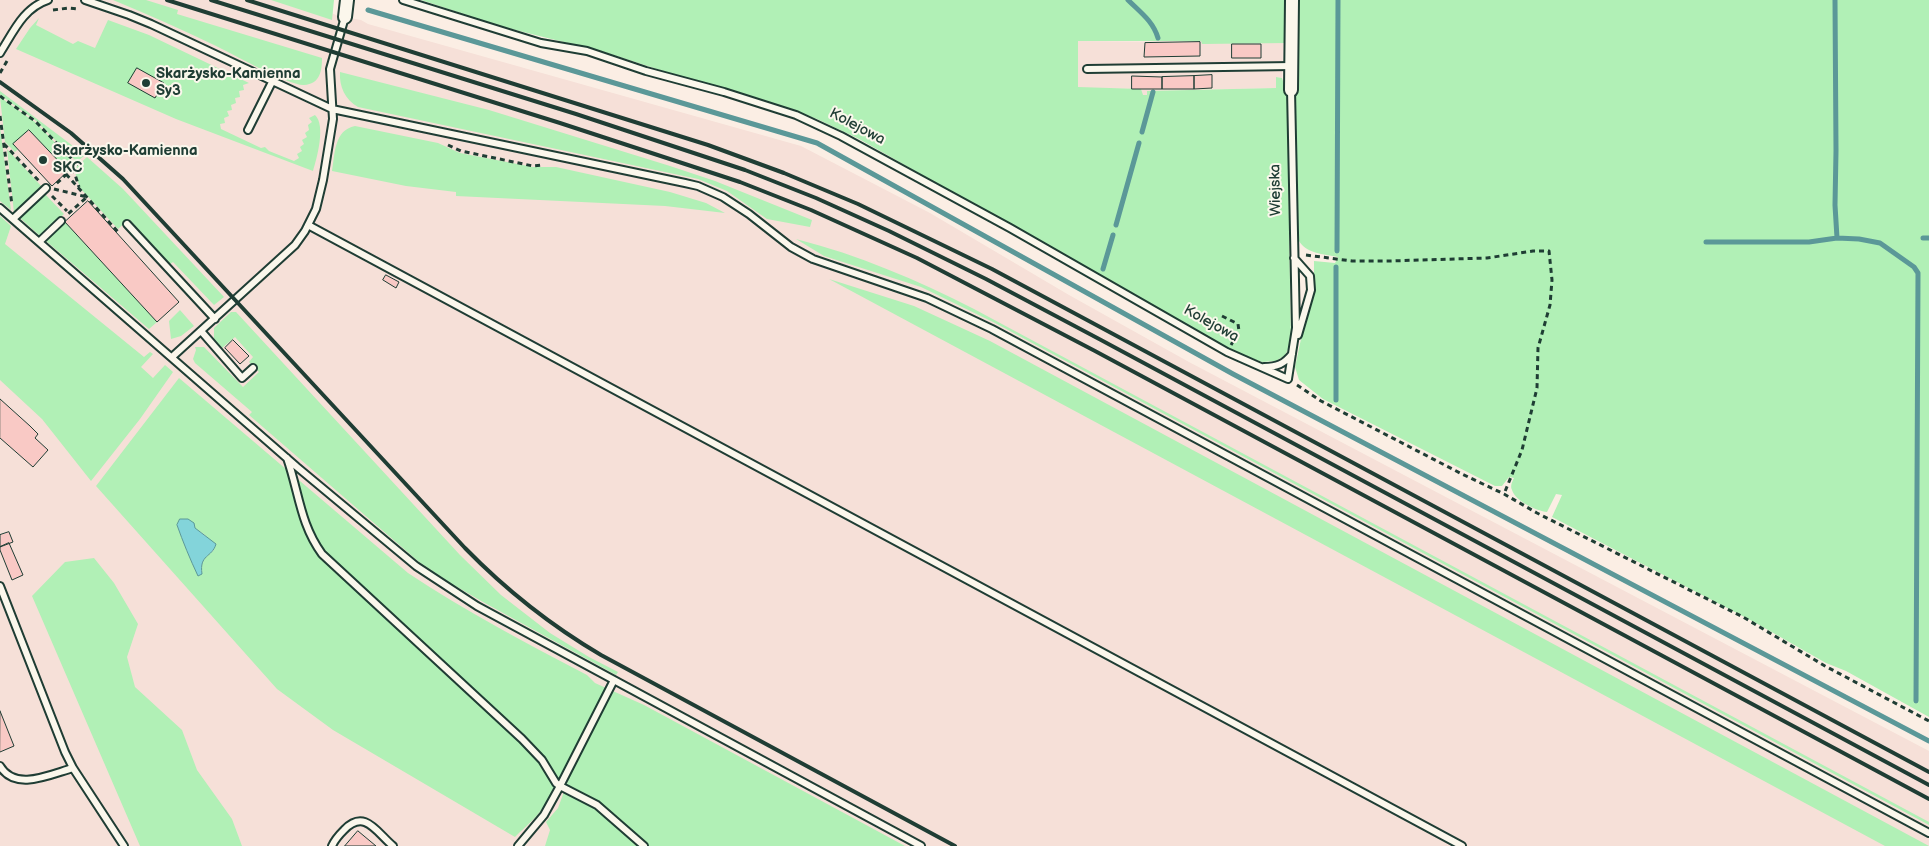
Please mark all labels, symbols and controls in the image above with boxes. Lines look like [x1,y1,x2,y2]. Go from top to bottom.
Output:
place label: Skarżysko-Kamienna Sy3 [156,65,300,100]
marker: Skarżysko-Kamienna Sy3 [140,77,152,89]
street label: Kolejowa [826,105,888,149]
place label: Skarżysko-Kamienna SKC [53,142,197,177]
marker: Skarżysko-Kamienna SKC [37,154,49,166]
street label: Wiejska [1267,164,1285,216]
street label: Kolejowa [1180,301,1242,347]

